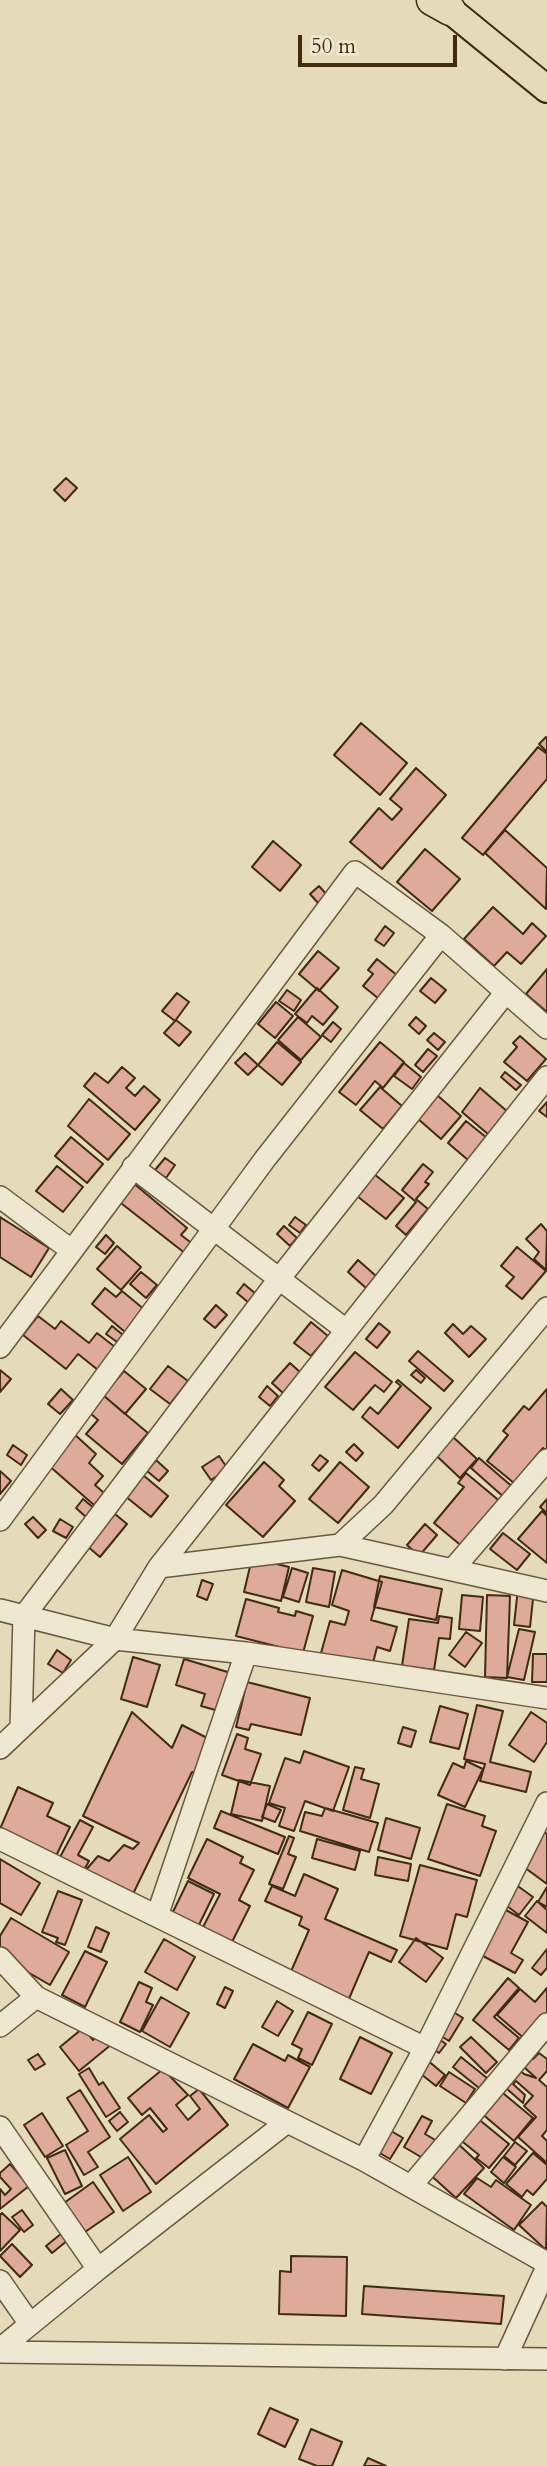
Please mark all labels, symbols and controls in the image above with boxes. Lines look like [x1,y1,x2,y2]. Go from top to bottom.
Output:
scale bar [302,21,461,65]
text: 50 m [311,32,356,61]

